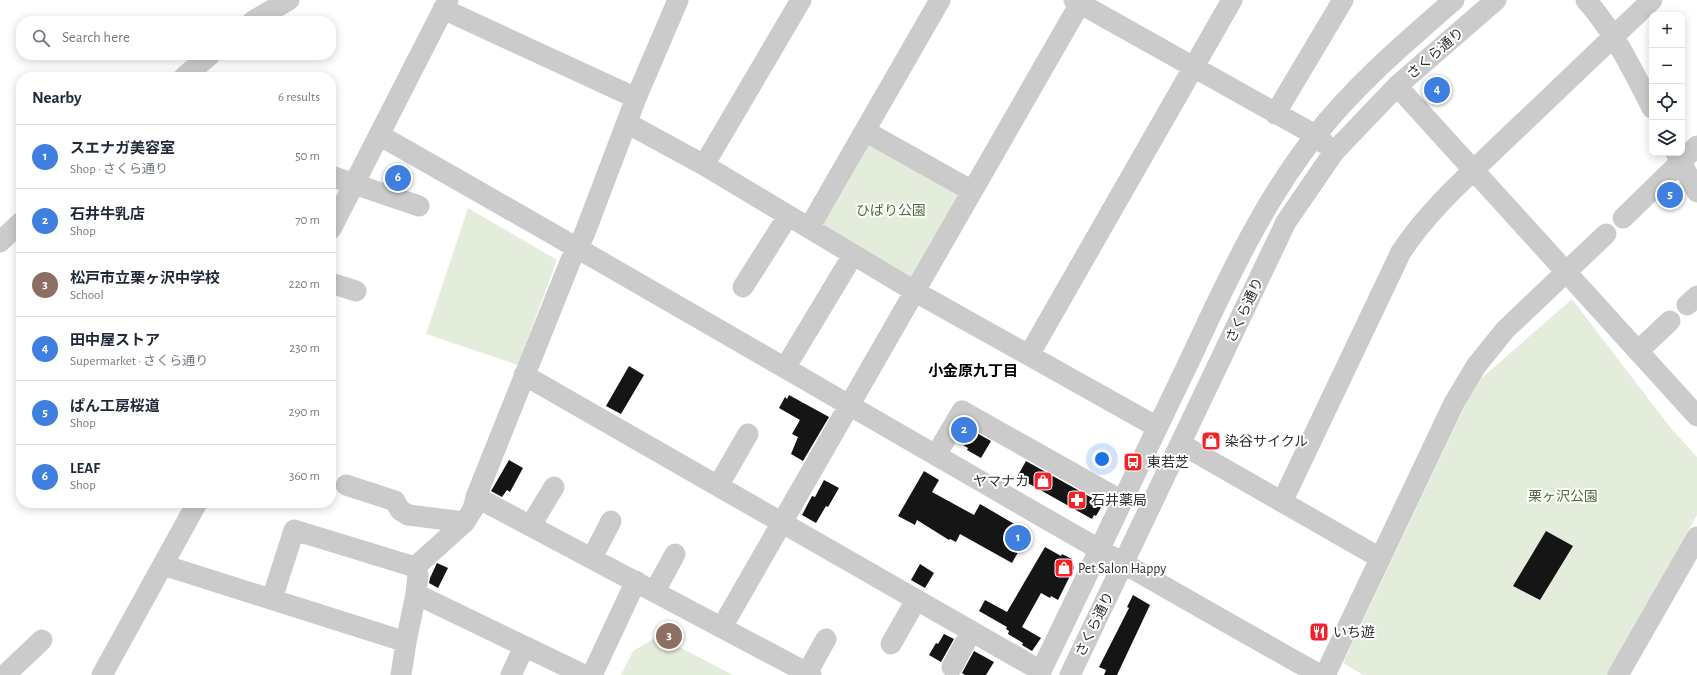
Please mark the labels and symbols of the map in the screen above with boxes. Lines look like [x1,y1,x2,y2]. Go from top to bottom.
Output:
street label: さくら通り [1404,25,1467,82]
pin: 4 [1424,75,1450,105]
pin: 6 [385,163,411,193]
pin: 5 [1657,180,1683,210]
park label: ひばり公園 [856,203,926,218]
street label: さくら通り [1223,275,1266,345]
district label: 小金原九丁目 [928,363,1018,379]
pin: 2 [951,415,977,445]
shop icon: 染谷サイクル [1200,430,1222,452]
place label: 染谷サイクル [1225,433,1308,449]
your location [1092,449,1112,469]
bus stop icon: 東若芝 [1122,451,1144,473]
place label: 東若芝 [1147,455,1189,470]
shop icon: ヤマナカ [1032,470,1054,492]
place label: ヤマナカ [973,474,1029,489]
pharmacy icon: 石井薬局 [1066,489,1088,511]
park label: 栗ヶ沢公園 [1528,489,1598,504]
place label: 石井薬局 [1091,492,1147,508]
pin: 1 [1005,523,1031,553]
shop icon: Pet Salon Happy [1053,557,1075,579]
place label: Pet Salon Happy [1078,562,1166,576]
street label: さくら通り [1072,589,1117,659]
pin: 3 [656,621,682,651]
restaurant icon: いち遊 [1308,621,1330,643]
place label: いち遊 [1333,624,1375,640]

